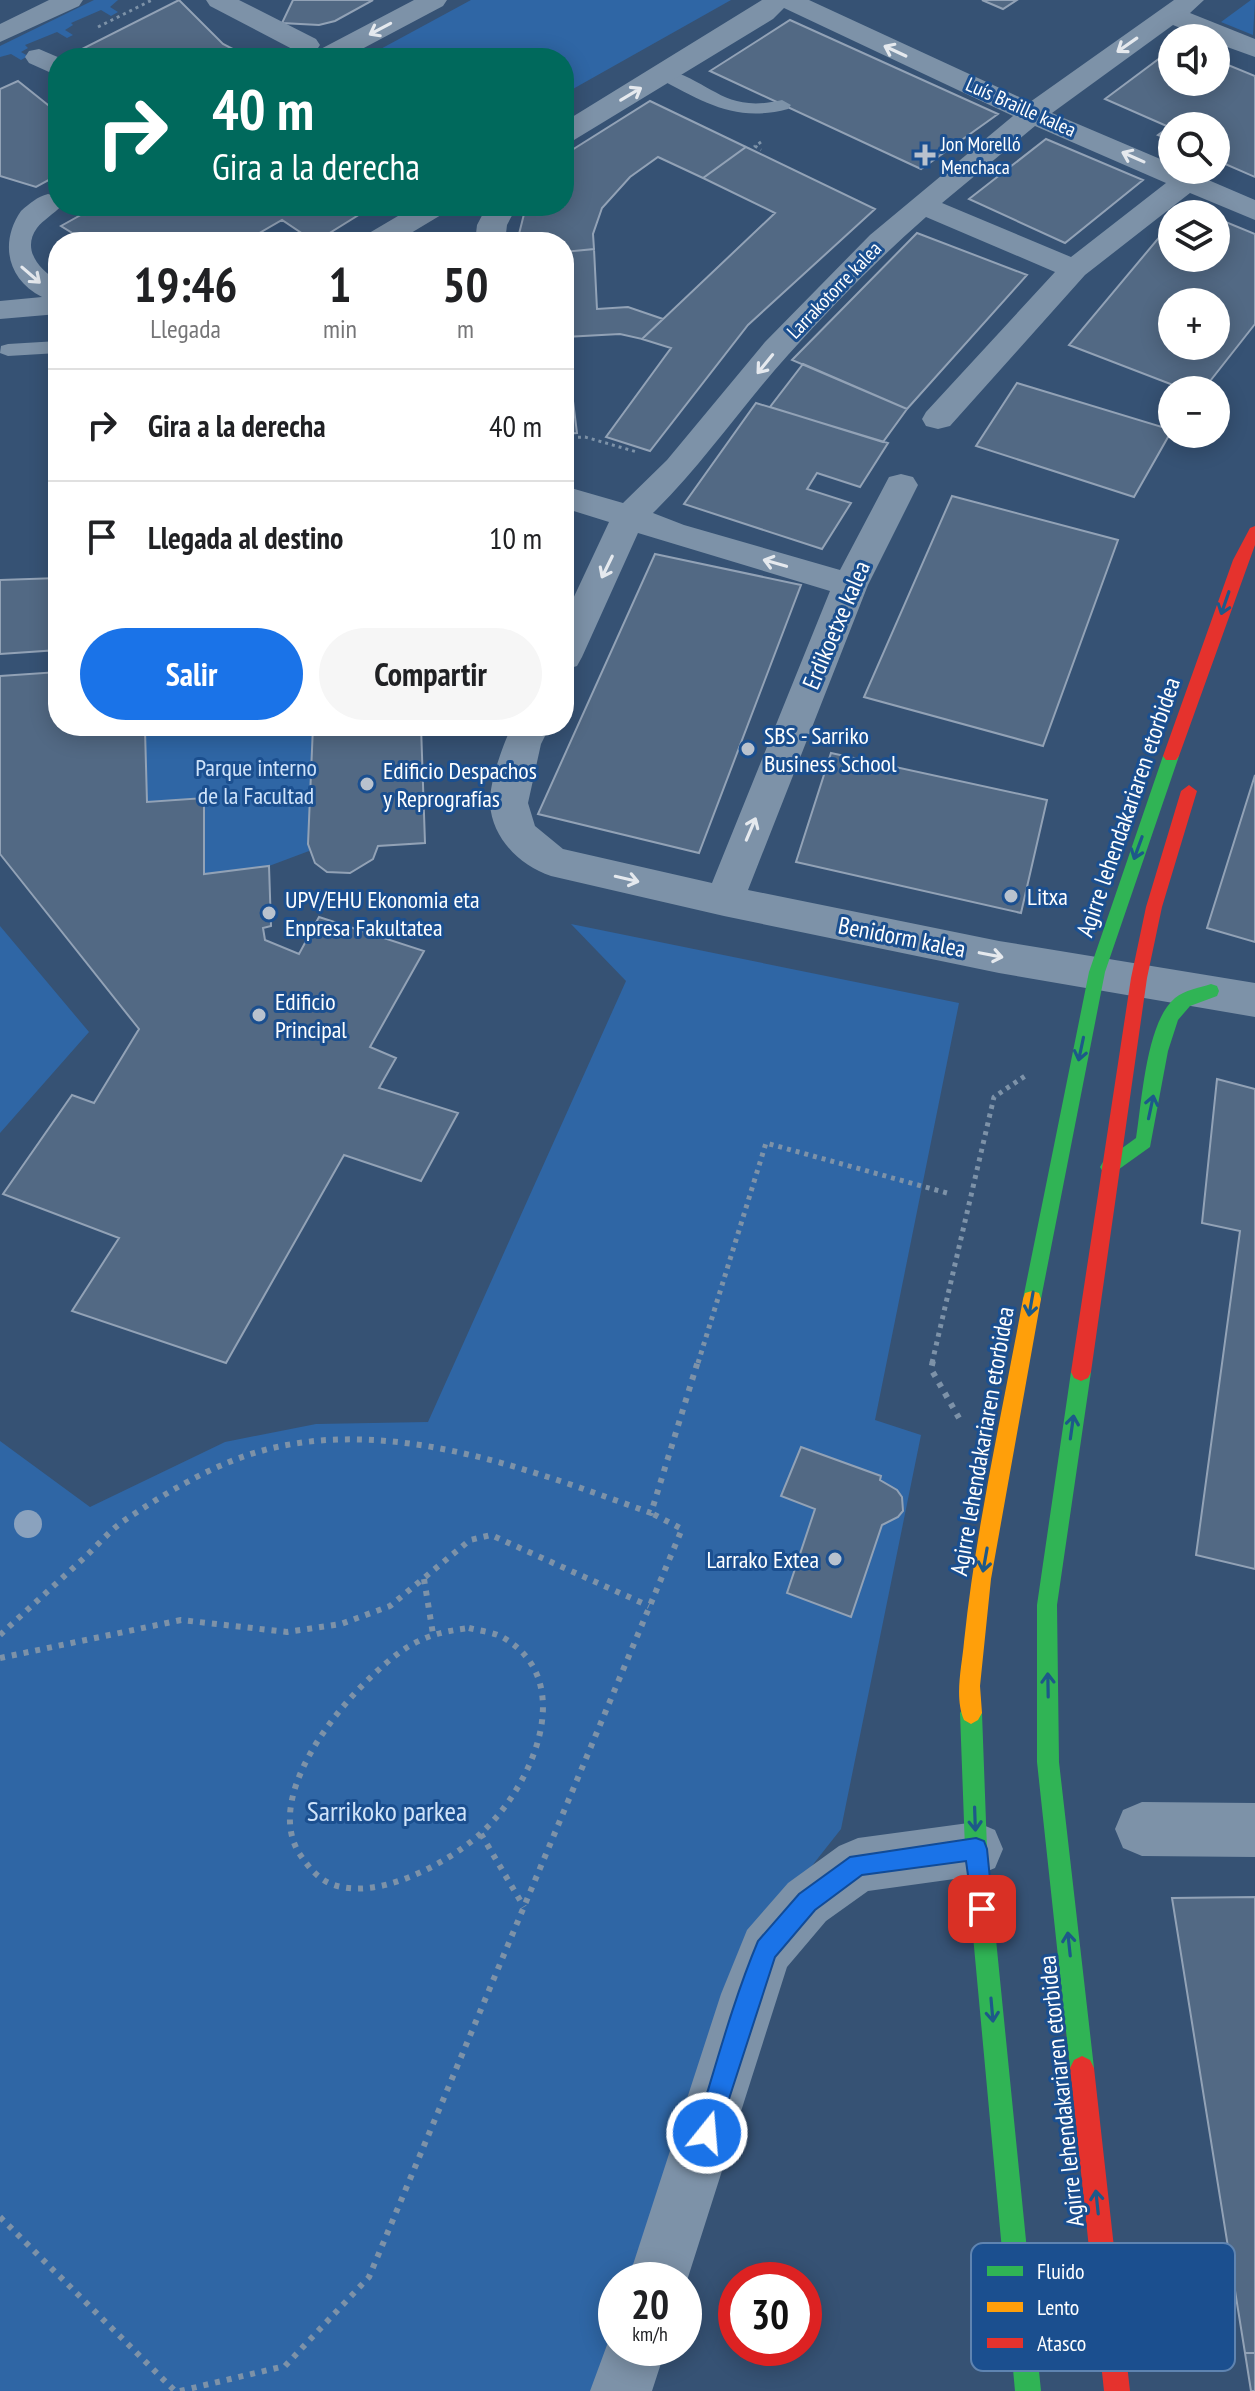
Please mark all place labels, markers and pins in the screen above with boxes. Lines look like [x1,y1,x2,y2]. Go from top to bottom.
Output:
place label: Jon Morelló Menchaca [940,131,1021,180]
marker: Jon Morelló Menchaca [916,146,934,164]
place label: SBS - Sarriko Business School [764,720,897,779]
marker: SBS - Sarriko Business School [739,740,757,758]
place label: Edificio Despachos y Reprografías [383,755,537,814]
marker: Edificio Despachos y Reprografías [358,775,376,793]
place label: Litxa [1027,881,1068,912]
place label: UPV/EHU Ekonomia eta Enpresa Fakultatea [285,884,480,943]
marker: Litxa [1002,887,1020,905]
marker: UPV/EHU Ekonomia eta Enpresa Fakultatea [260,904,278,922]
place label: Edificio Principal [275,986,347,1045]
marker: Edificio Principal [250,1006,268,1024]
place label: Larrako Extea [706,1544,819,1575]
marker: Larrako Extea [826,1550,844,1568]
pin [948,1875,1016,1943]

